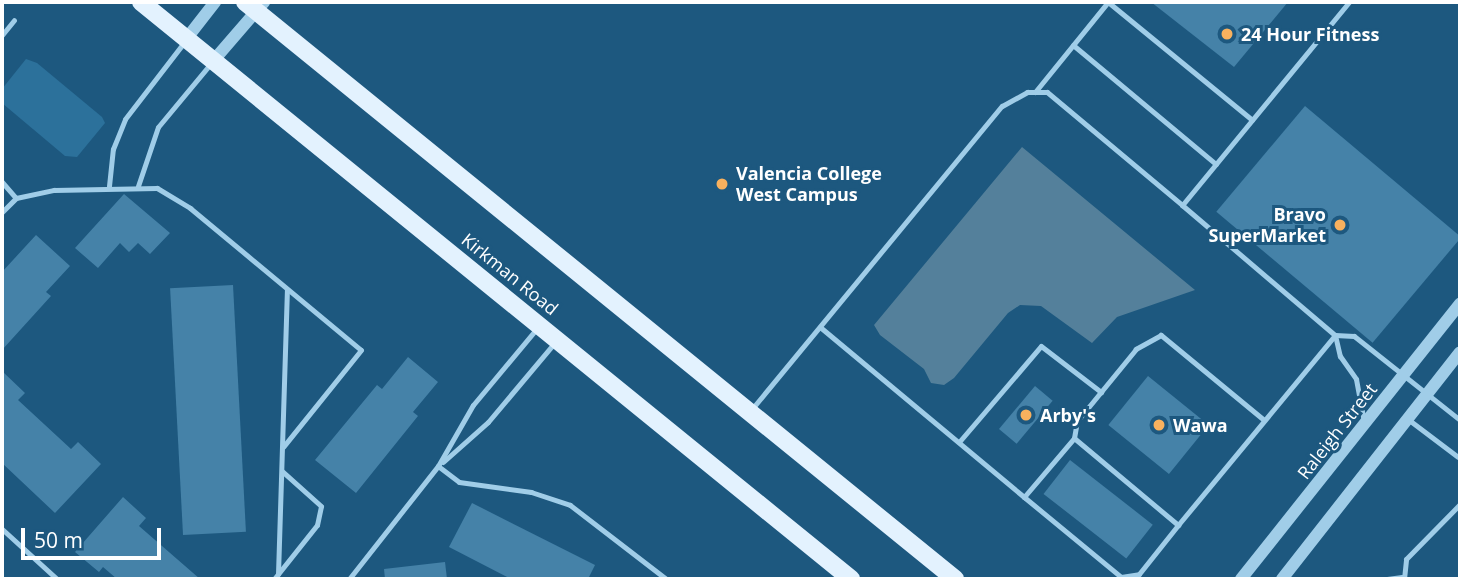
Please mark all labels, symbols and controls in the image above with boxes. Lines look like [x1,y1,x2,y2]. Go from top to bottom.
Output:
place label: 24 Hour Fitness [1241,23,1379,45]
marker: 24 Hour Fitness [1219,26,1235,42]
place label: Valencia College West Campus [736,163,882,206]
marker: Valencia College West Campus [714,176,730,192]
place label: Bravo SuperMarket [1208,204,1326,246]
marker: Bravo SuperMarket [1332,217,1348,233]
street label: Kirkman Road [457,229,563,319]
street label: Raleigh Street [1293,379,1381,483]
place label: Arby's [1040,404,1096,426]
marker: Arby's [1018,407,1034,423]
place label: Wawa [1173,414,1228,436]
marker: Wawa [1151,417,1167,433]
scale bar [24,514,164,558]
text: 50 m [34,526,83,554]

